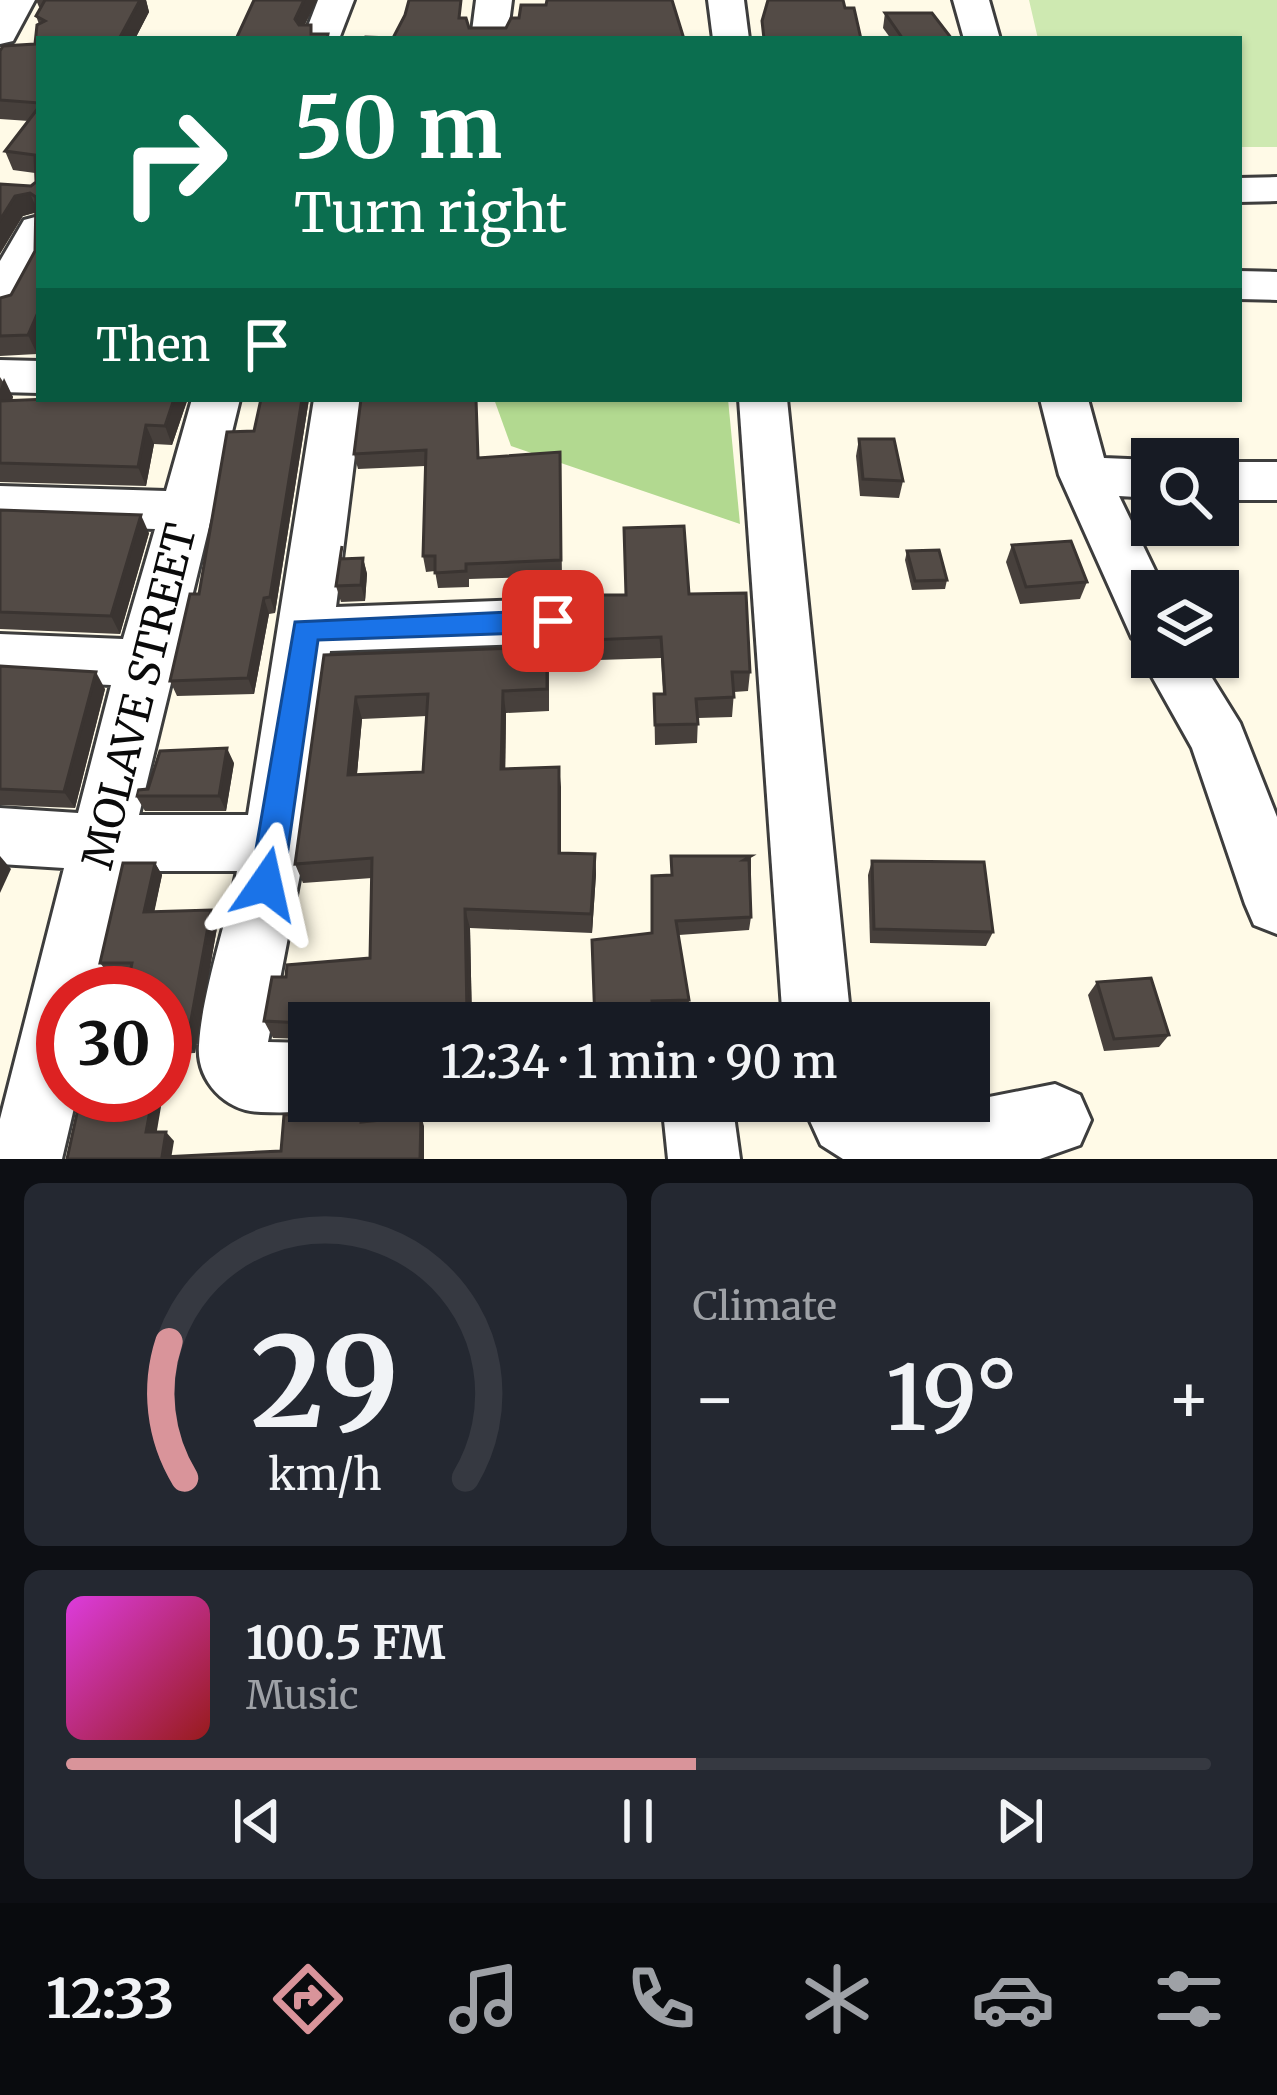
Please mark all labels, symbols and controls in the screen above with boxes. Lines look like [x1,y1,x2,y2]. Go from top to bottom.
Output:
text: 50 m [294,75,502,181]
icon: right [96,84,252,240]
text: Turn right [294,179,567,247]
icon: arrive [234,312,300,378]
text: Then [96,317,210,373]
map controls [1131,438,1239,678]
button: search [1131,438,1239,546]
street label: MOLAVE STREET [71,518,207,874]
pin [502,570,604,672]
button: layers [1131,570,1239,678]
icon: arrive [520,588,586,654]
position arrow [203,821,329,947]
speed limit sign: 30 [36,966,192,1122]
text: 12:34 · 1 min · 90 m [440,1034,838,1090]
text: Climate [693,1282,837,1331]
text: 29 [251,1304,399,1461]
text: 19° [886,1341,1018,1455]
text: − [693,1357,737,1440]
text: + [1167,1357,1211,1440]
text: km/h [268,1447,382,1501]
text: 100.5 FM [246,1615,445,1671]
text: Music [246,1671,359,1720]
icon: previous [224,1788,290,1854]
icon: pause [605,1788,671,1854]
icon: next [987,1788,1053,1854]
icon: directions [266,1957,350,2041]
icon: music [442,1957,526,2041]
icon: phone [619,1957,703,2041]
icon: climate [795,1957,879,2041]
icon: car [971,1957,1055,2041]
icon: filters [1147,1957,1231,2041]
text: 12:33 [46,1965,174,2033]

